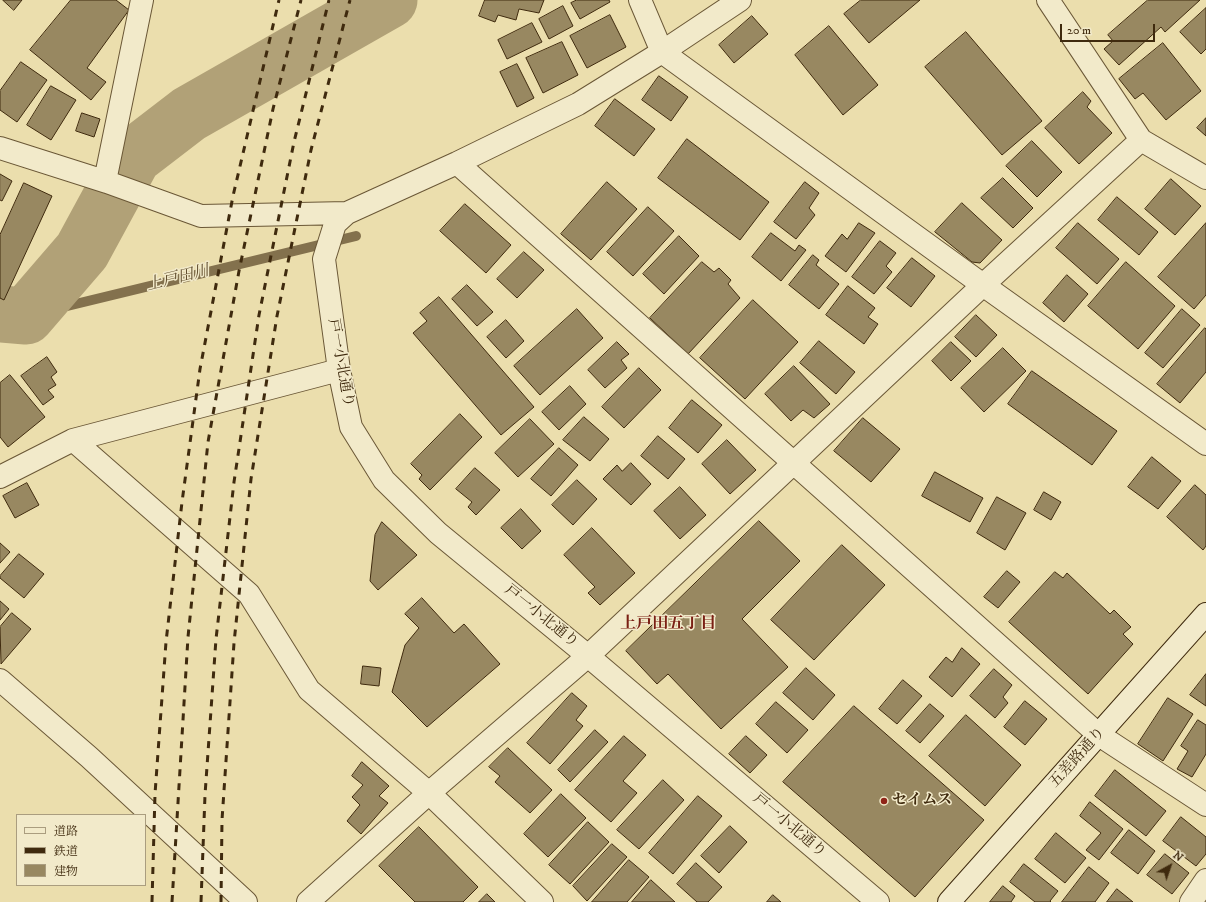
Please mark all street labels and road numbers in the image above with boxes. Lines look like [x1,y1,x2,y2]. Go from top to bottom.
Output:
street label: 戸一小北通り [323,317,357,409]
street label: 戸一小北通り [500,582,582,652]
street label: 五差路通り [1046,724,1110,792]
street label: 戸一小北通り [749,790,829,862]

